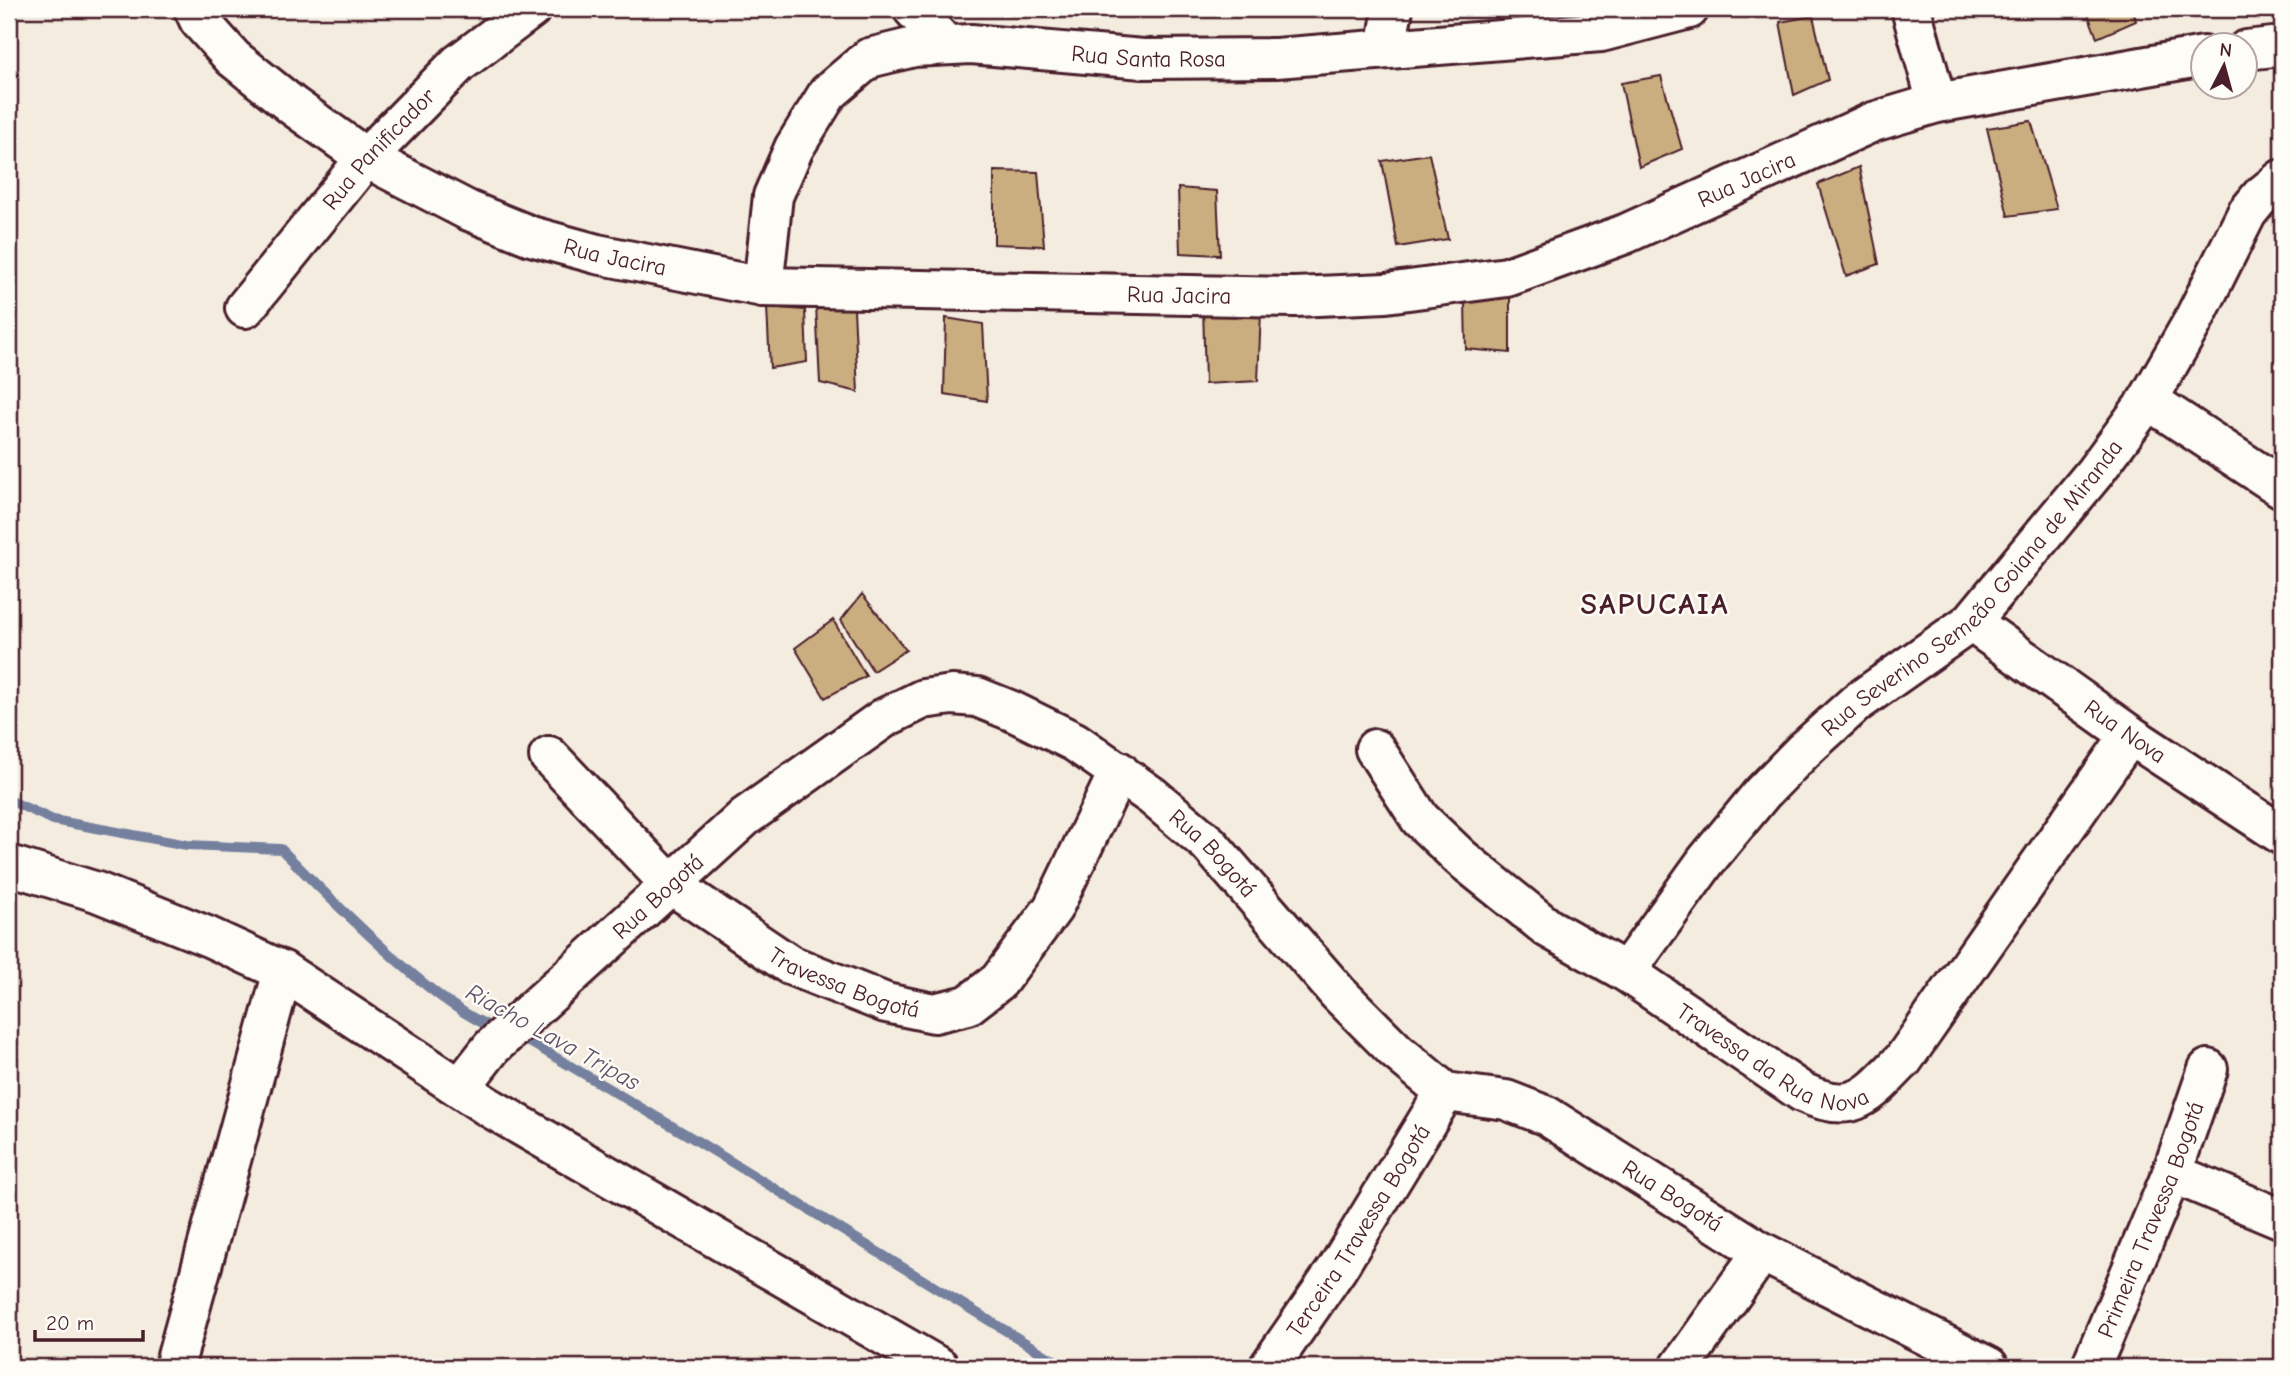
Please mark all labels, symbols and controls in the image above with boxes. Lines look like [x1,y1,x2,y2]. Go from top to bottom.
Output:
north arrow [2190,32,2260,102]
text: N [2218,39,2233,62]
street label: Rua Santa Rosa [1070,40,1226,73]
street label: Rua Panificador [317,82,441,215]
street label: Rua Jacira [1694,146,1800,213]
street label: Rua Jacira [561,233,669,281]
street label: Rua Jacira [1127,281,1231,310]
street label: Rua Severino Semeão Goiana de Miranda [1816,434,2128,742]
district label: SAPUCAIA [1581,587,1729,622]
street label: Rua Nova [2079,694,2171,769]
street label: Rua Bogotá [1164,803,1262,903]
street label: Rua Bogotá [607,849,709,945]
street label: Travessa Bogotá [763,941,922,1024]
water label: Riacho Lava Tripas [461,978,645,1096]
street label: Travessa da Rua Nova [1671,998,1874,1117]
street label: Primeira Travessa Bogotá [2092,1098,2210,1342]
street label: Terceira Travessa Bogotá [1281,1120,1436,1342]
street label: Rua Bogotá [1617,1154,1728,1238]
scale bar [35,1299,144,1343]
text: 20 m [46,1311,94,1335]

